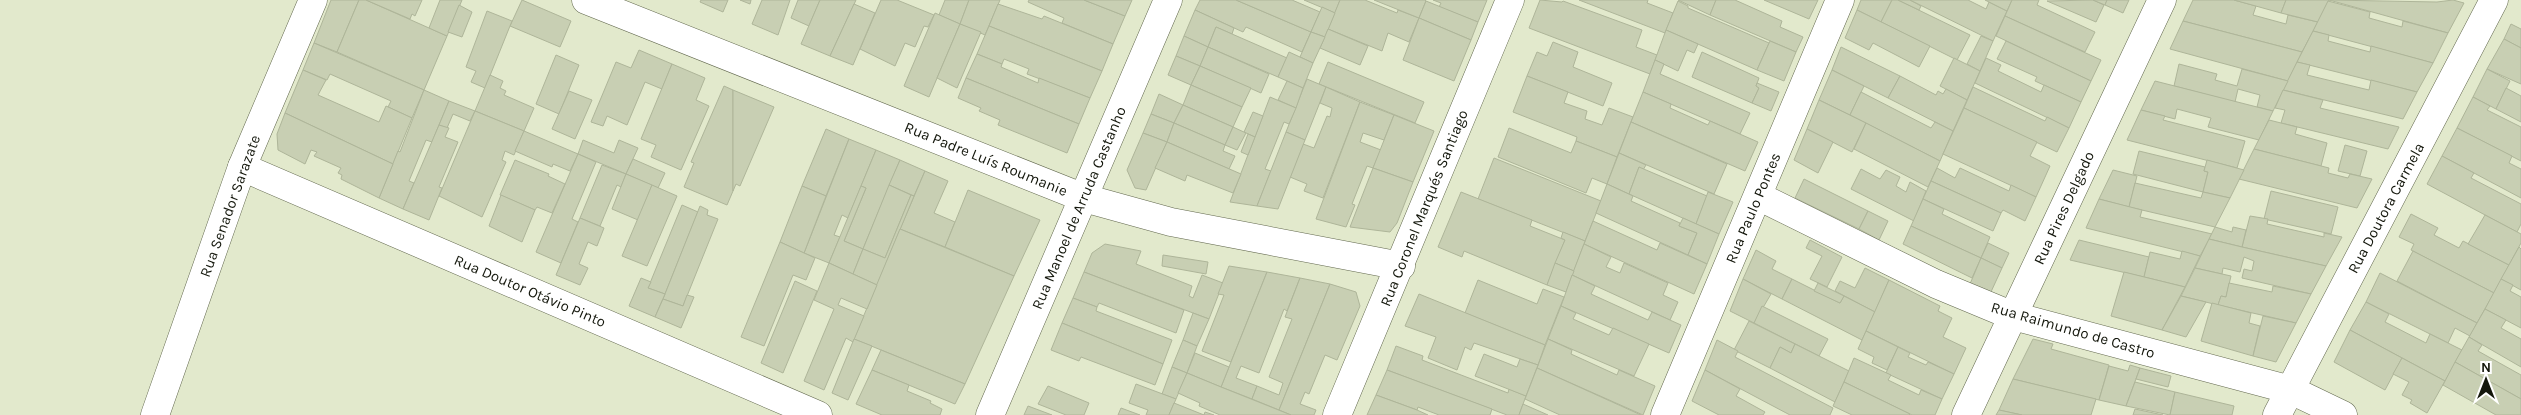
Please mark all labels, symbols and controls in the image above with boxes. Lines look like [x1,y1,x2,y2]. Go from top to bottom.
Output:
street label: Rua Manoel de Arruda Castanho [1028,104,1130,312]
street label: Rua Coronel Marqués Santiago [1376,107,1472,309]
street label: Rua Padre Luís Roumanie [902,118,1070,200]
street label: Rua Senador Sarazate [196,132,264,280]
street label: Rua Doutora Carmela [2344,140,2428,276]
street label: Rua Pires Delgado [2030,148,2098,268]
street label: Rua Paulo Pontes [1722,150,1784,266]
street label: Rua Doutor Otávio Pinto [451,251,609,331]
street label: Rua Raimundo de Castro [1989,298,2157,362]
north arrow [2461,355,2511,405]
text: N [2481,359,2491,376]

